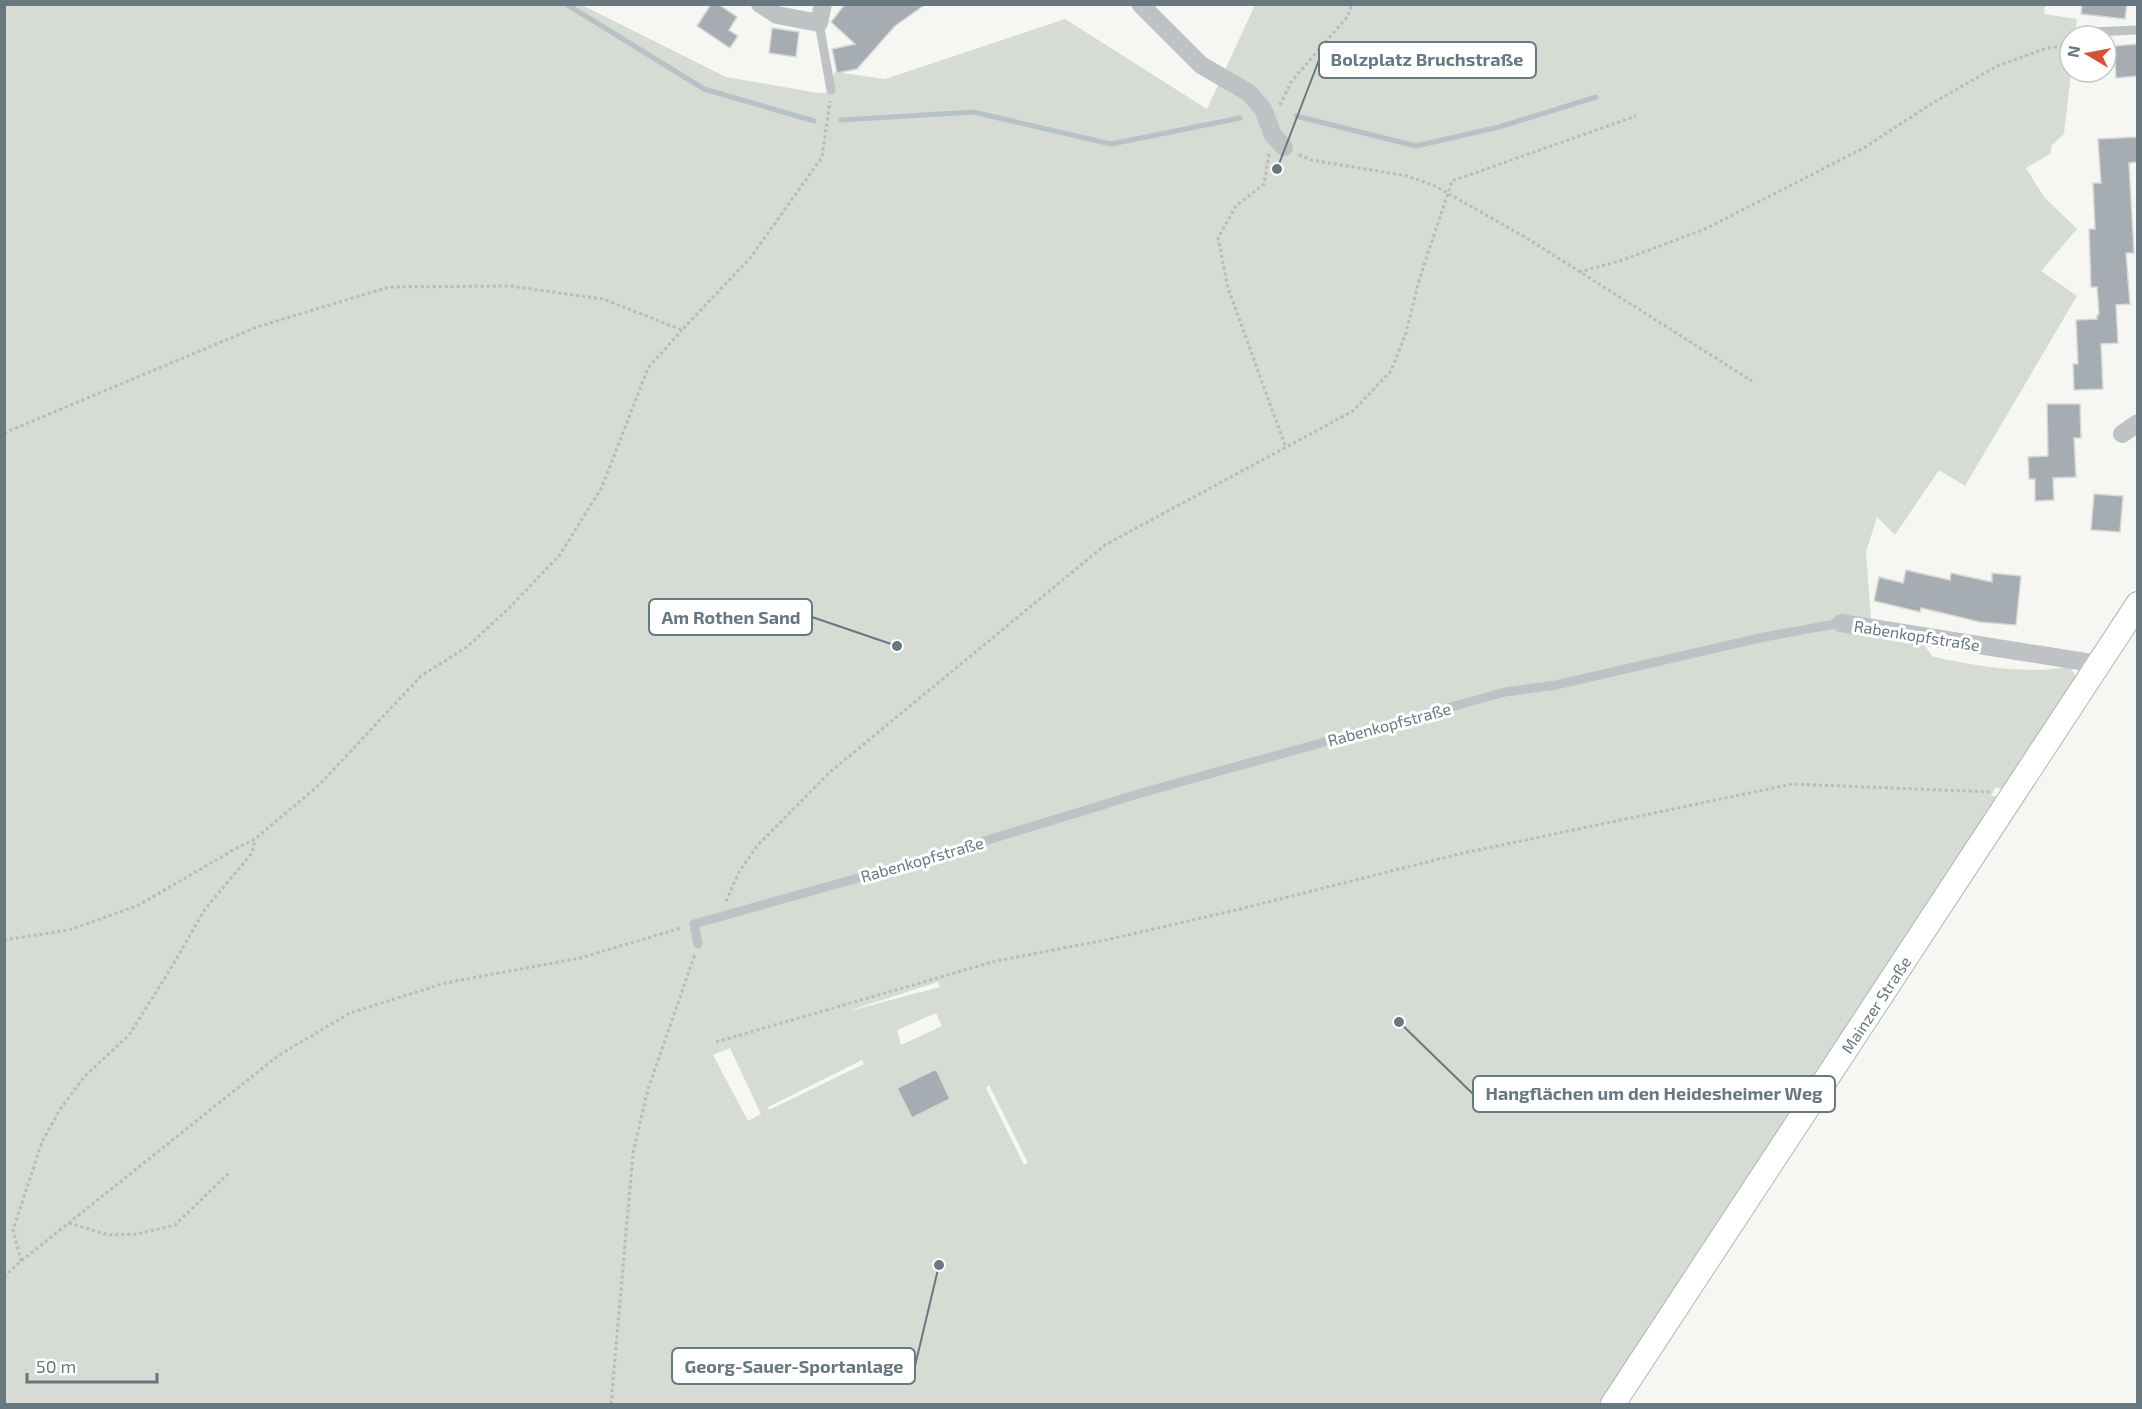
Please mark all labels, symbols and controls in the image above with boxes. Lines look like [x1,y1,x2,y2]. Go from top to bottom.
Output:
north arrow [2058,24,2118,84]
callout: Bolzplatz Bruchstraße [1319,42,1536,78]
text: N [2062,44,2083,59]
text: Bolzplatz Bruchstraße [1331,48,1523,70]
callout: Am Rothen Sand [649,599,812,635]
text: Am Rothen Sand [661,606,801,628]
street label: Rabenkopfstraße [1853,616,1981,654]
street label: Rabenkopfstraße [1325,698,1453,750]
street label: Rabenkopfstraße [858,832,986,886]
street label: Mainzer Straße [1837,952,1914,1056]
callout: Hangflächen um den Heidesheimer Weg [1473,1076,1835,1112]
text: Hangflächen um den Heidesheimer Weg [1485,1082,1823,1104]
scale bar [27,1346,158,1384]
callout: Georg-Sauer-Sportanlage [672,1348,915,1384]
text: 50 m [36,1355,76,1377]
text: Georg-Sauer-Sportanlage [685,1355,903,1377]

